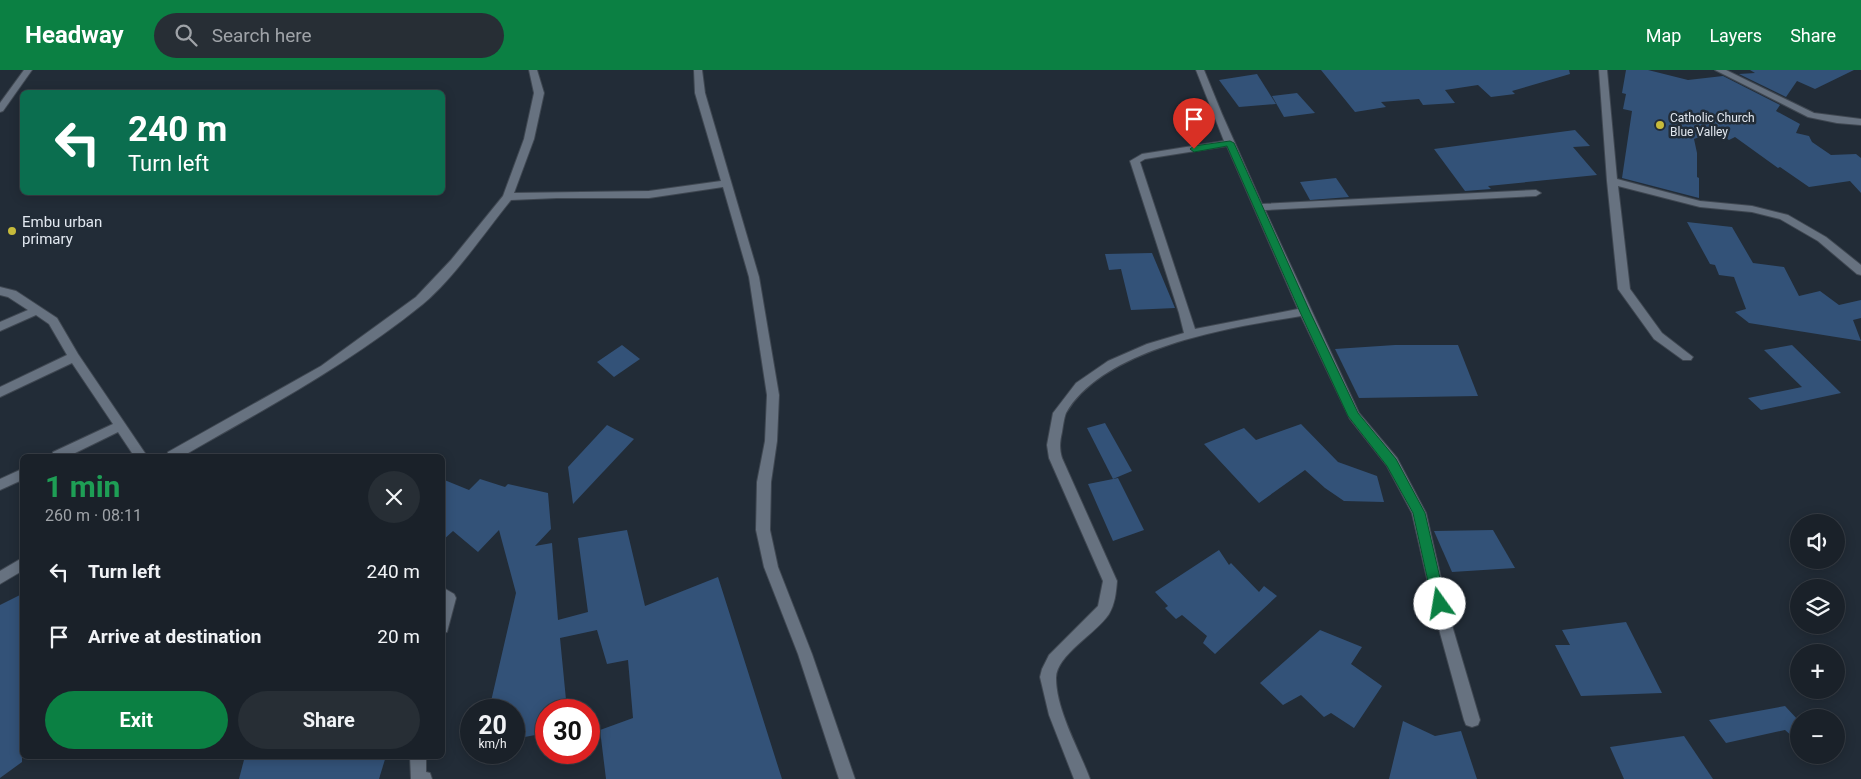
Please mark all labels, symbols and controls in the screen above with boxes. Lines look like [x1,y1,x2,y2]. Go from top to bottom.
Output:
search box [154,13,504,58]
text: Headway [25,21,124,49]
icon: search [172,21,200,49]
text: Search here [212,24,312,47]
text: Map [1646,25,1681,46]
text: Layers [1709,25,1762,46]
text: Share [1790,25,1836,46]
pin [1173,98,1215,149]
icon: arrive [1180,105,1208,133]
text: 240 m [128,109,227,150]
icon: left [45,110,110,175]
place label: Catholic Church Blue Valley [1670,111,1755,139]
marker: Catholic Church Blue Valley [1654,119,1666,131]
text: Turn left [128,151,209,176]
place label: Embu urban primary [22,213,102,248]
marker: Embu urban primary [6,225,18,237]
text: 1 min [45,469,120,504]
button: close [368,471,420,523]
text: 260 m · 08:11 [45,506,142,525]
map controls [1790,514,1845,764]
button: sound [1790,514,1845,569]
icon: left [45,558,73,586]
text: Turn left [88,560,161,583]
text: 240 m [367,560,420,583]
position arrow [1413,577,1465,629]
button: layers [1790,579,1845,634]
icon: arrive [45,623,73,651]
text: Arrive at destination [88,625,261,648]
text: 20 m [377,625,420,648]
button: + [1790,644,1845,699]
button: Exit [45,691,228,749]
button: Share [238,691,420,749]
speed limit sign: 30 [535,699,600,764]
button: − [1790,709,1845,764]
text: 20 [478,711,507,740]
text: km/h [478,737,507,751]

